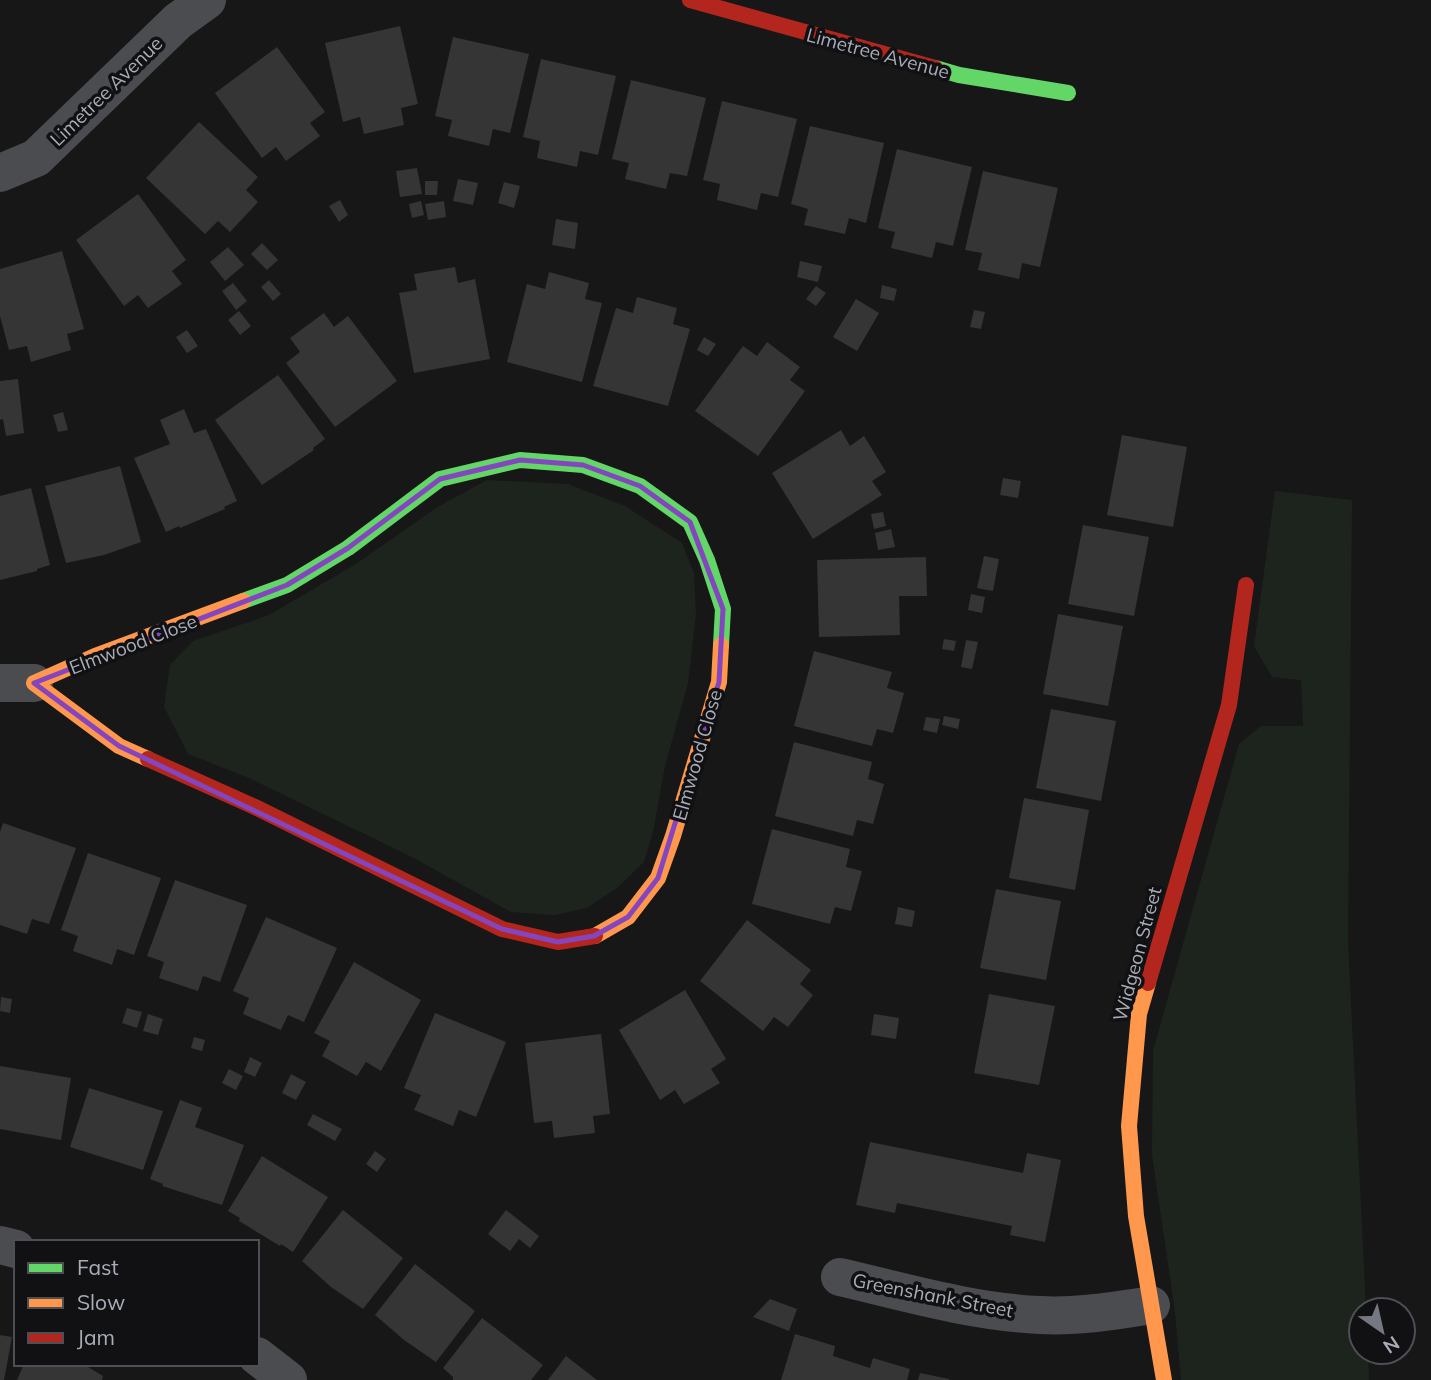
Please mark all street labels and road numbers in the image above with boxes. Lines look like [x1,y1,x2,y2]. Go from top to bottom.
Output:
street label: Limetree Avenue [804,22,952,84]
street label: Limetree Avenue [45,31,167,151]
street label: Elmwood Close [66,609,200,679]
street label: Elmwood Close [667,687,727,823]
street label: Widgeon Street [1108,884,1167,1024]
street label: Greenshank Street [851,1268,1016,1322]

